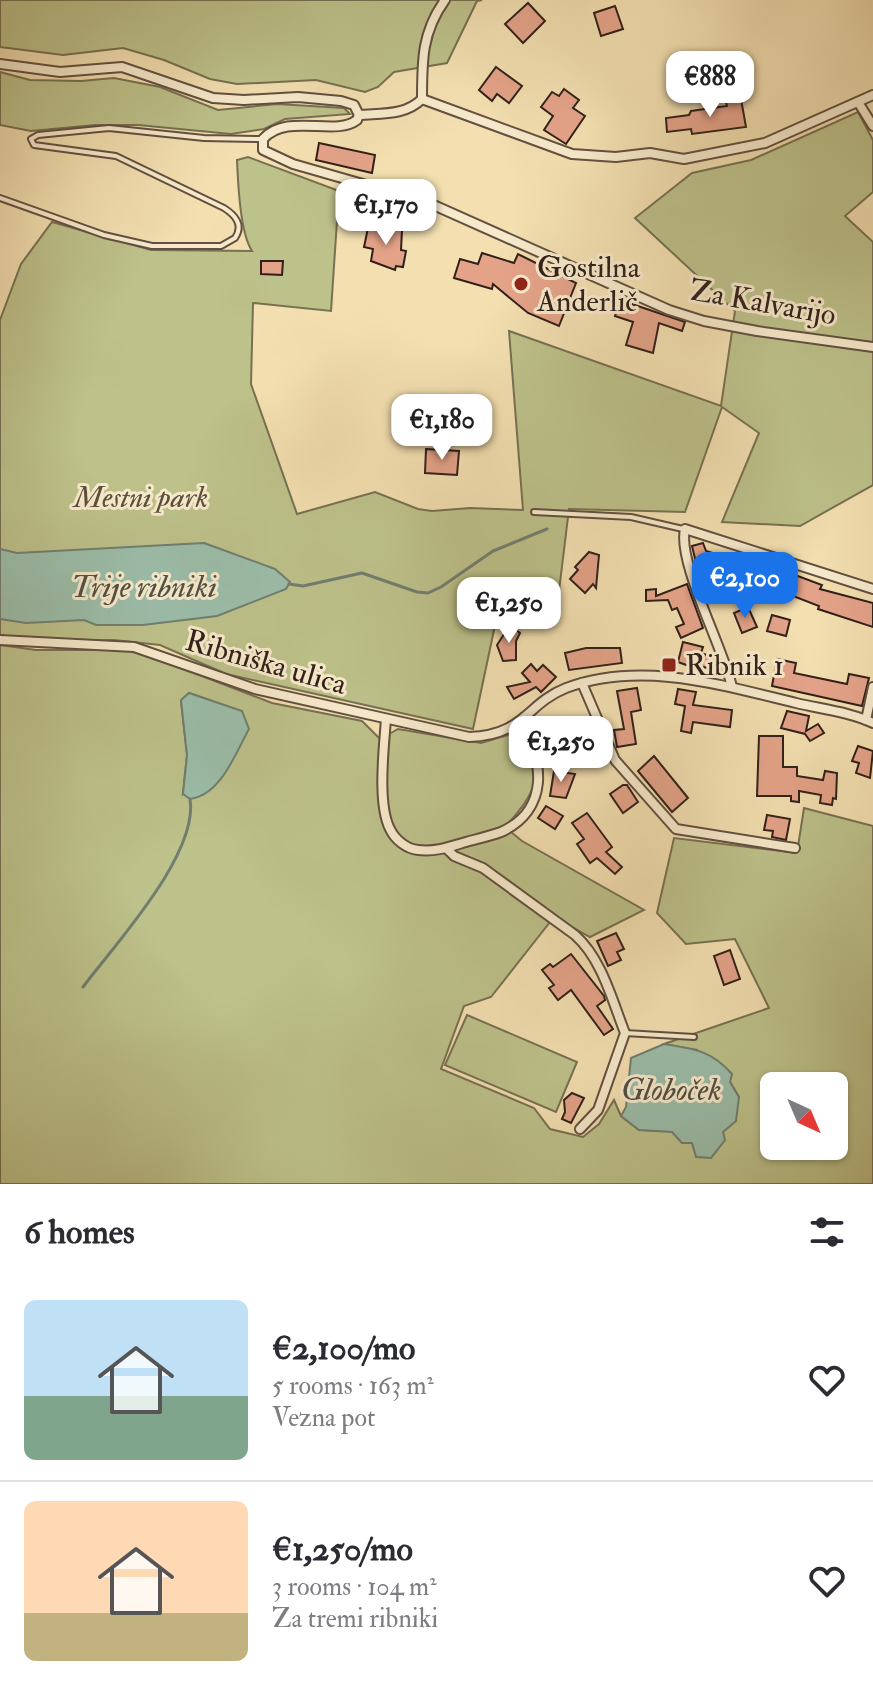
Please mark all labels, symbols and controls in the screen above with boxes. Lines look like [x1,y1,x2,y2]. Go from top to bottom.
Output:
pin: €888 [663,51,757,119]
text: €888 [684,61,736,93]
pin: €1,170 [321,179,451,247]
text: €1,170 [353,189,419,221]
place label: Gostilna Anderlič [536,249,641,320]
street label: Za Kalvarijo [687,271,839,334]
marker: Gostilna Anderlič [512,275,530,293]
pin: €1,180 [377,394,507,462]
text: €1,180 [409,404,475,436]
park label: Mestni park [72,479,208,516]
pin: €2,100 [680,552,810,620]
text: €2,100 [710,562,780,594]
water label: Trije ribniki [71,567,217,607]
pin: €1,250 [444,577,574,645]
text: €1,250 [475,587,543,619]
street label: Ribniška ulica [181,622,351,703]
place label: Ribnik 1 [685,647,784,684]
marker: Ribnik 1 [660,656,678,674]
pin: €1,250 [496,716,626,784]
text: €1,250 [527,726,595,758]
water label: Globoček [621,1070,721,1110]
north arrow [760,1072,848,1160]
map controls [760,1072,848,1160]
icon: filters [805,1210,849,1254]
text: 6 homes [24,1211,135,1254]
text: €2,100/mo [272,1327,415,1370]
icon: home [88,1332,184,1428]
icon: heart [805,1358,849,1402]
text: 5 rooms · 163 m² [272,1370,434,1402]
text: Vezna pot [272,1402,375,1434]
text: €1,250/mo [272,1528,413,1571]
icon: home [88,1533,184,1629]
icon: heart [805,1559,849,1603]
text: 3 rooms · 104 m² [272,1571,437,1603]
text: Za tremi ribniki [272,1603,438,1635]

